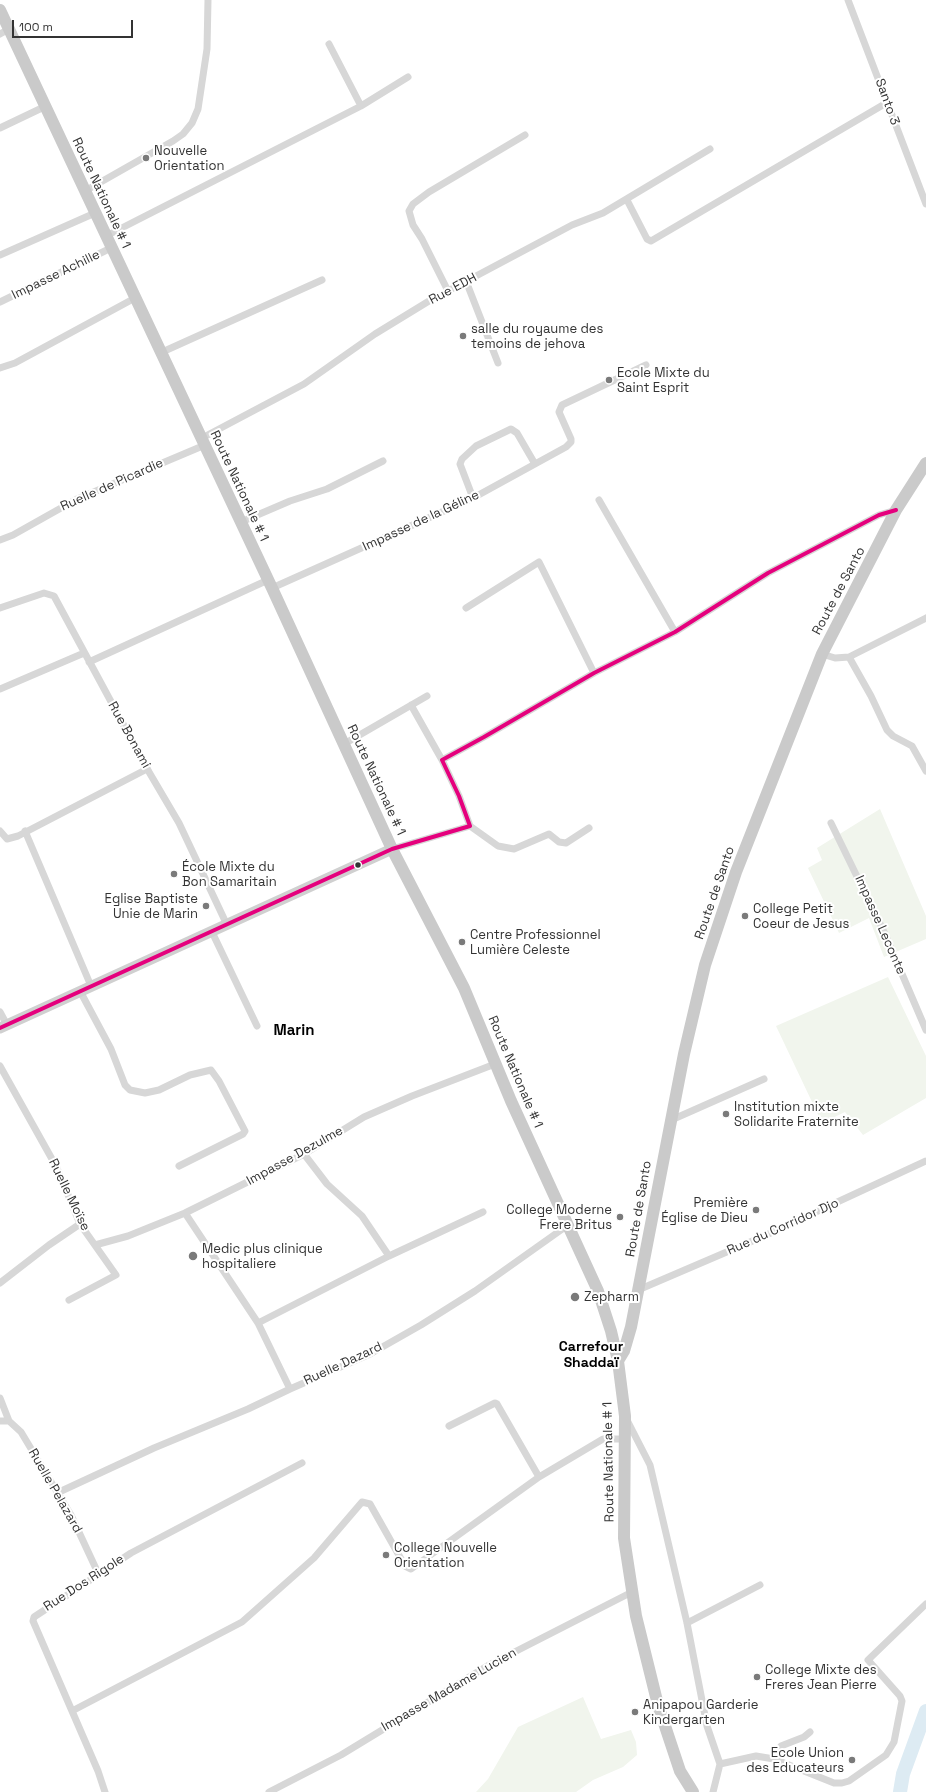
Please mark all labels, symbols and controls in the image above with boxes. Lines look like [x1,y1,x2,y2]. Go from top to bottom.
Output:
scale bar [14,12,135,38]
text: 100 m [19,19,53,35]
street label: Santo 3 [871,77,903,127]
street label: Route Nationale # 1 [68,135,134,251]
place label: Nouvelle Orientation [154,143,224,174]
marker: Nouvelle Orientation [141,153,151,163]
street label: Impasse Achille [9,247,103,303]
street label: Rue EDH [427,270,479,308]
place label: salle du royaume des temoins de jehova [471,321,603,352]
marker: salle du royaume des temoins de jehova [458,331,468,341]
place label: Ecole Mixte du Saint Esprit [617,365,710,396]
marker: Ecole Mixte du Saint Esprit [604,375,614,385]
street label: Route Nationale # 1 [206,428,272,544]
street label: Ruelle de Picardie [58,455,166,515]
street label: Impasse de la Géline [360,487,482,555]
street label: Route de Santo [809,544,869,638]
street label: Rue Bonami [104,699,154,771]
street label: Route Nationale # 1 [343,722,409,838]
street label: Route de Santo [692,844,738,942]
place label: École Mixte du Bon Samaritain [182,859,277,890]
unlabelled marker [353,860,363,870]
marker: École Mixte du Bon Samaritain [169,869,179,879]
street label: Impasse Leconte [851,873,909,977]
place label: Eglise Baptiste Unie de Marin [105,891,198,922]
marker: Eglise Baptiste Unie de Marin [201,901,211,911]
place label: College Petit Coeur de Jesus [753,901,849,932]
marker: College Petit Coeur de Jesus [740,911,750,921]
place label: Centre Professionnel Lumière Celeste [470,927,601,958]
marker: Centre Professionnel Lumière Celeste [457,937,467,947]
street label: Route Nationale # 1 [484,1014,546,1130]
district label: Marin [273,1022,315,1040]
place label: Institution mixte Solidarite Fraternite [734,1099,859,1130]
marker: Institution mixte Solidarite Fraternite [721,1109,731,1119]
street label: Impasse Dezulme [244,1123,346,1189]
street label: Ruelle Moïse [45,1156,93,1234]
street label: Route de Santo [623,1160,655,1258]
place label: Première Église de Dieu [661,1195,748,1226]
street label: Rue du Corridor Djo [725,1195,841,1259]
place label: College Moderne Frere Britus [506,1202,612,1233]
marker: Première Église de Dieu [751,1205,761,1215]
marker: College Moderne Frere Britus [615,1212,625,1222]
place label: Medic plus clinique hospitaliere [202,1241,323,1272]
marker: Medic plus clinique hospitaliere [187,1250,199,1262]
place label: Zepharm [584,1289,639,1305]
marker: Zepharm [569,1291,581,1303]
street label: Ruelle Dazard [301,1339,385,1389]
district label: Carrefour Shaddaï [559,1339,623,1372]
street label: Route Nationale # 1 [600,1402,618,1522]
street label: Ruelle Pelazard [25,1446,85,1536]
place label: College Nouvelle Orientation [394,1540,497,1571]
marker: College Nouvelle Orientation [381,1550,391,1560]
street label: Rue Dos Rigole [41,1551,127,1615]
street label: Impasse Madame Lucien [379,1645,519,1735]
place label: College Mixte des Freres Jean Pierre [765,1662,877,1693]
marker: College Mixte des Freres Jean Pierre [752,1672,762,1682]
place label: Anipapou Garderie Kindergarten [643,1697,758,1728]
marker: Anipapou Garderie Kindergarten [630,1707,640,1717]
place label: Ecole Union des Educateurs [746,1745,844,1776]
marker: Ecole Union des Educateurs [847,1755,857,1765]

